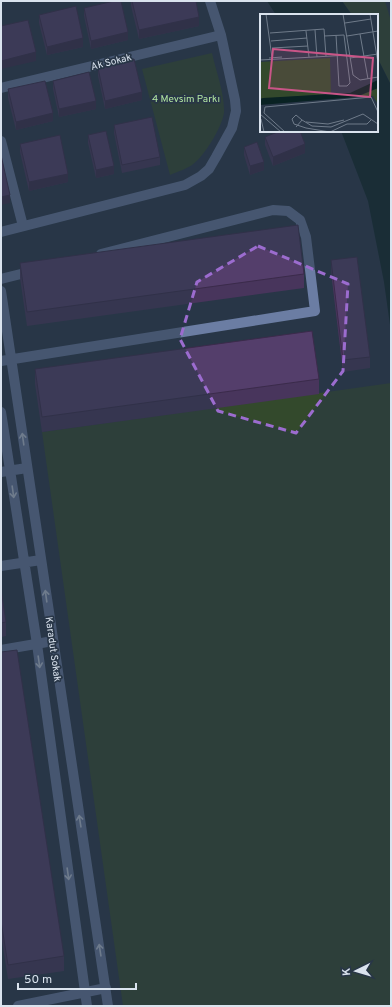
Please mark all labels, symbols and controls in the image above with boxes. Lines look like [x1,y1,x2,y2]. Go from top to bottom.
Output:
inset map [260,14,378,132]
street label: Ak Sokak [90,51,133,74]
park label: 4 Mevsim Parkı [152,93,220,106]
one-way arrow [19,433,27,446]
one-way arrow [9,485,17,498]
one-way arrow [42,590,50,603]
street label: Karadut Sokak [42,616,63,682]
one-way arrow [35,655,43,668]
one-way arrow [76,815,84,828]
one-way arrow [64,867,72,880]
one-way arrow [96,943,104,956]
north arrow [336,951,376,991]
scale bar [18,965,136,991]
text: K [340,967,354,976]
text: 50 m [24,972,52,988]

